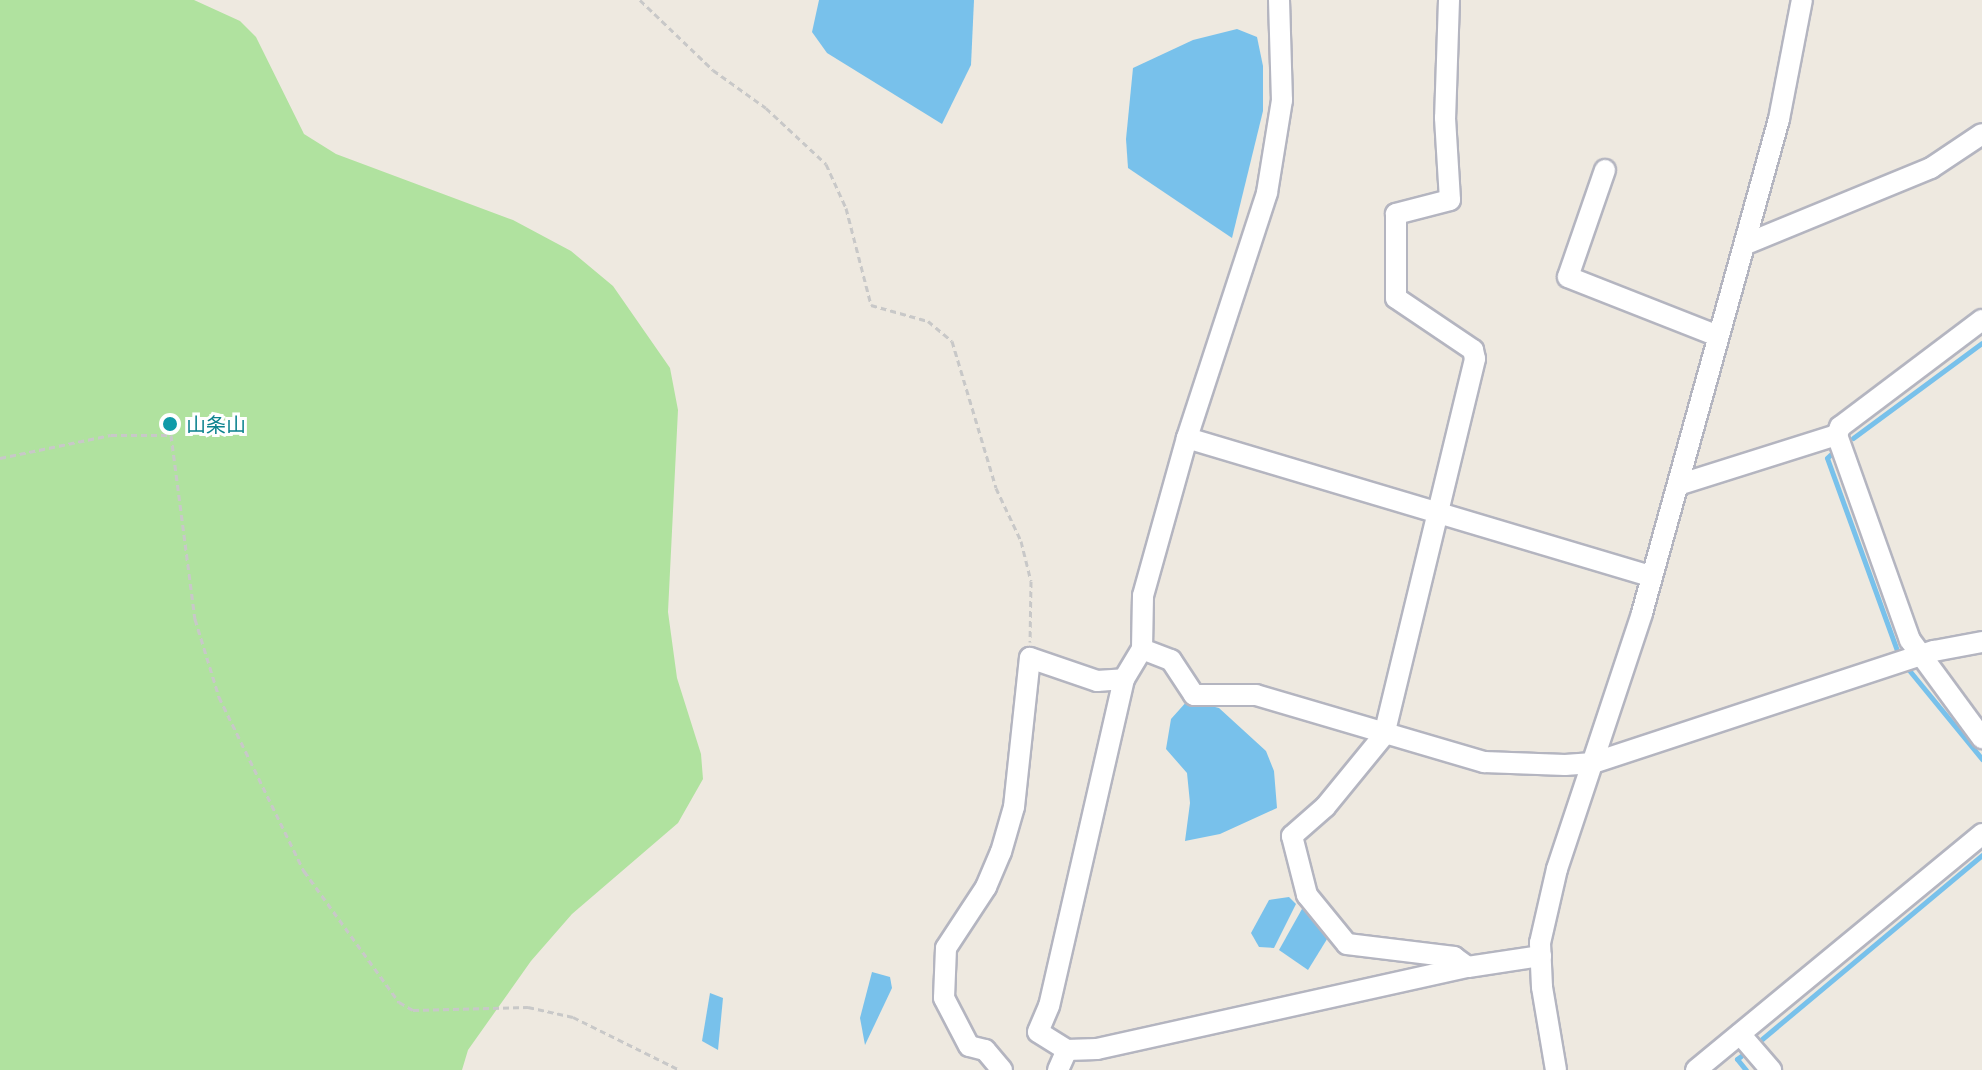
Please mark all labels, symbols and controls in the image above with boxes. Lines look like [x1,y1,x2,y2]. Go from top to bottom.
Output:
place label: 山条山 [186,412,246,436]
marker: 山条山 [161,415,179,433]

